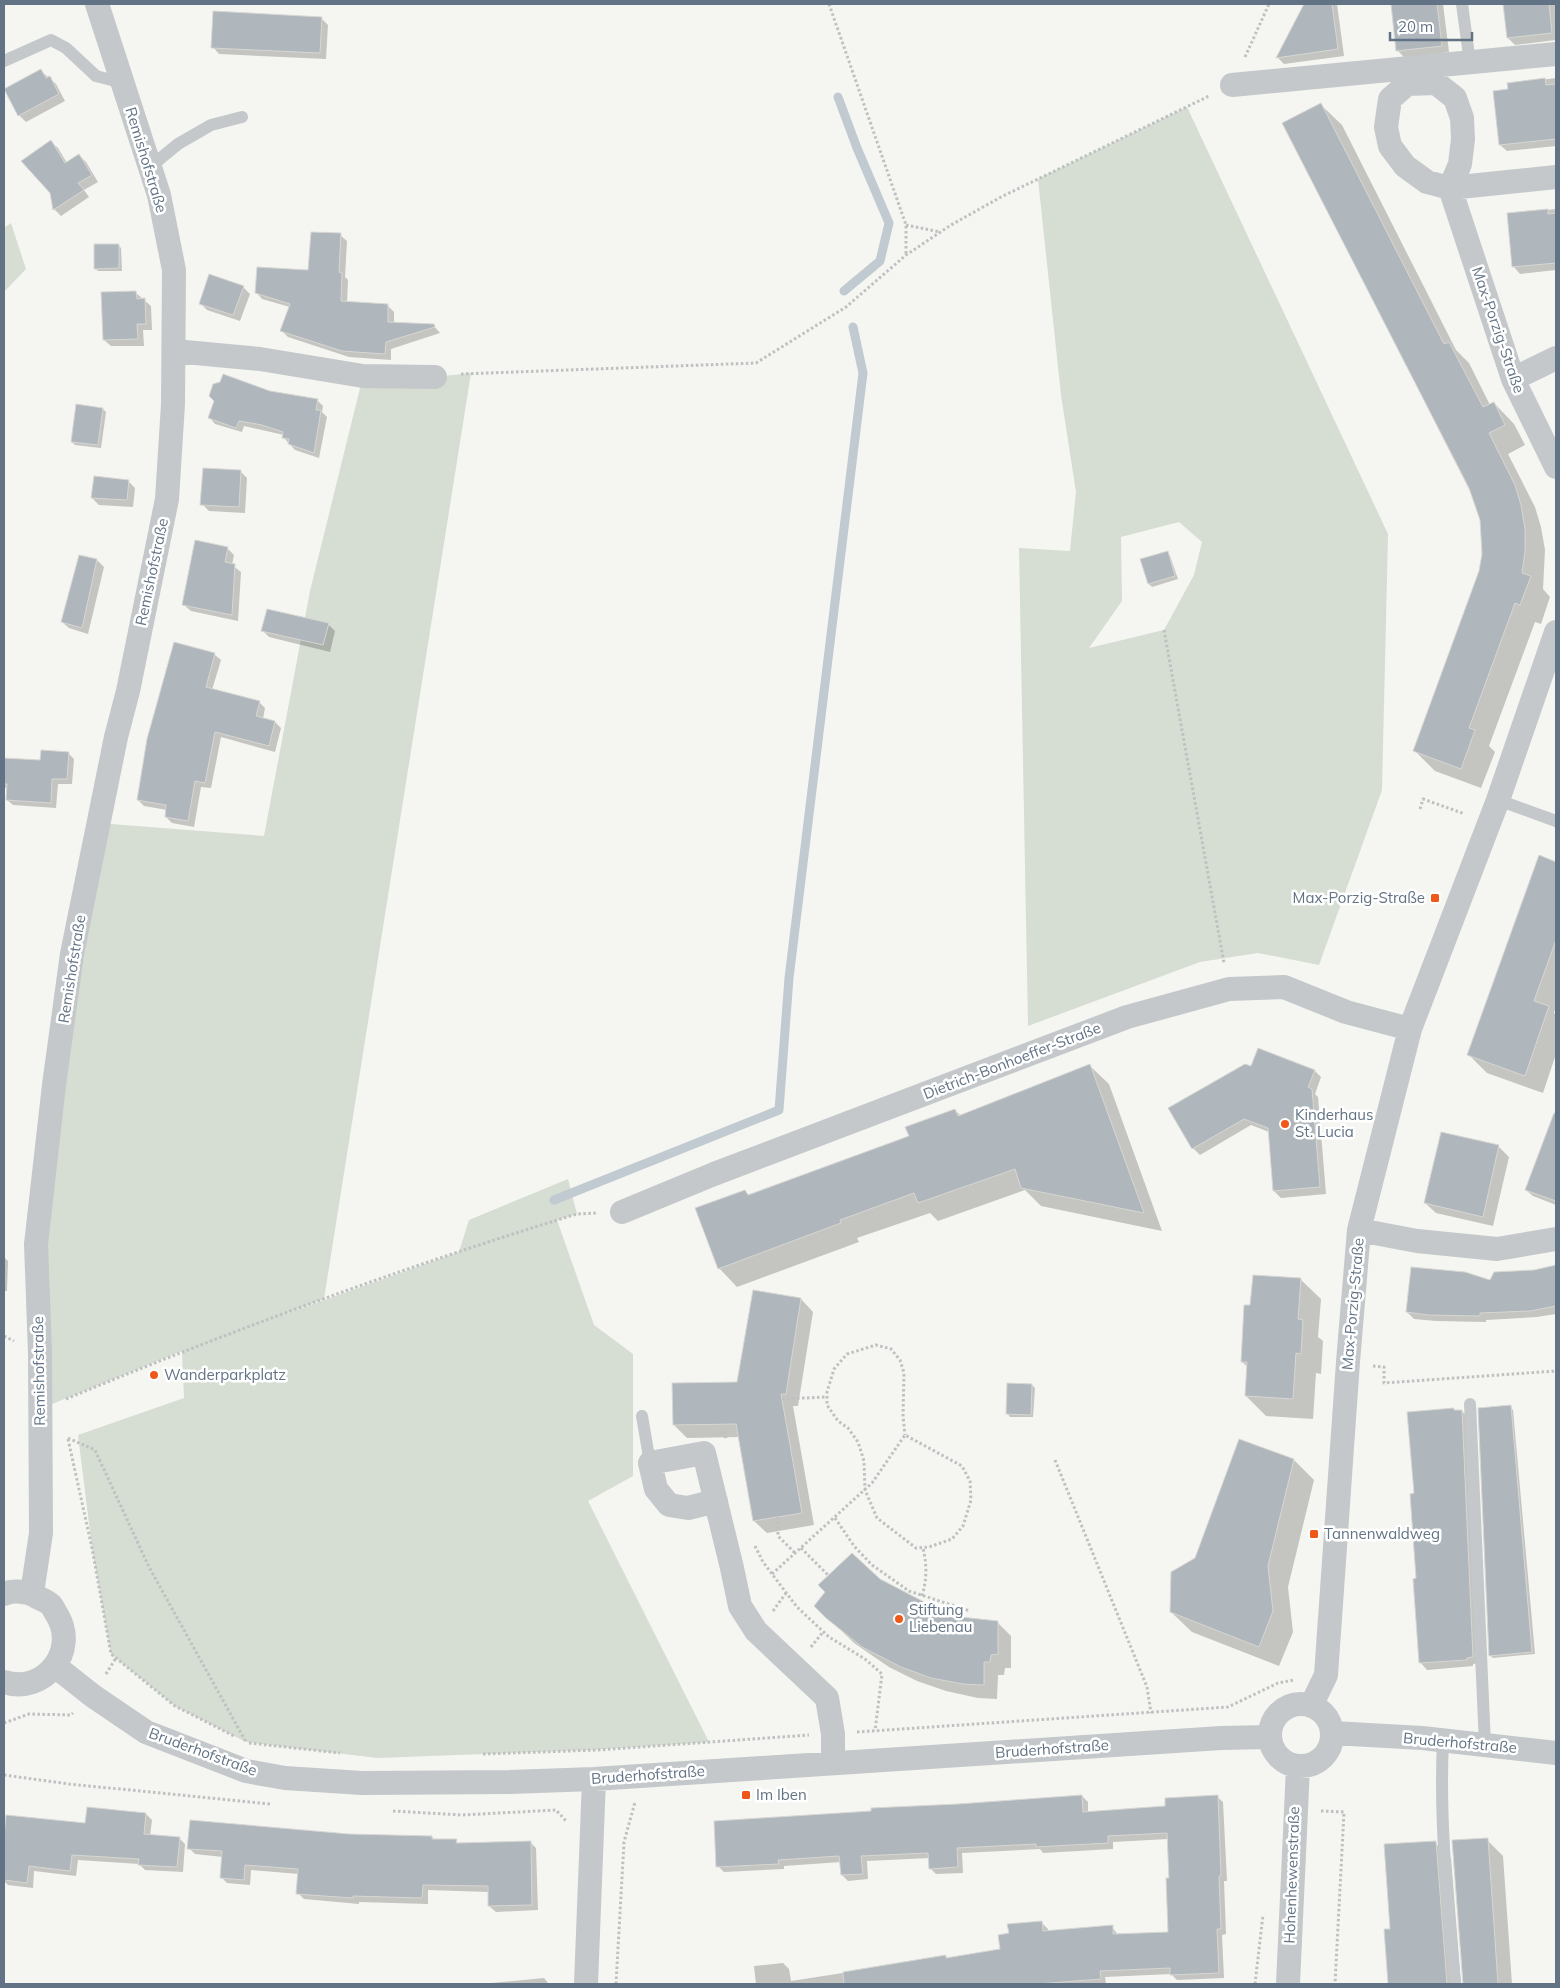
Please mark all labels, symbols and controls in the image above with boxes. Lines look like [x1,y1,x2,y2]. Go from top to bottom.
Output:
scale bar [1390,10,1472,42]
text: 20 m [1398,17,1433,36]
street label: Remishofstraße [121,105,172,215]
street label: Max-Porzig-Straße [1468,264,1529,396]
street label: Remishofstraße [131,516,172,627]
place label: Max-Porzig-Straße [1293,888,1425,907]
marker: Max-Porzig-Straße [1429,892,1441,904]
street label: Remishofstraße [54,913,89,1024]
street label: Dietrich-Bonhoeffer-Straße [920,1018,1103,1103]
place label: Kinderhaus St. Lucia [1295,1105,1373,1141]
marker: Kinderhaus St. Lucia [1279,1118,1291,1130]
street label: Max-Porzig-Straße [1337,1237,1368,1371]
street label: Remishofstraße [28,1316,49,1426]
place label: Wanderparkplatz [164,1365,286,1384]
marker: Wanderparkplatz [148,1369,160,1381]
place label: Tannenwaldweg [1324,1524,1440,1543]
marker: Tannenwaldweg [1308,1528,1320,1540]
place label: Stiftung Liebenau [909,1600,973,1636]
marker: Stiftung Liebenau [893,1613,905,1625]
street label: Bruderhofstraße [146,1723,260,1780]
street label: Bruderhofstraße [1403,1728,1518,1757]
street label: Bruderhofstraße [995,1735,1109,1762]
street label: Bruderhofstraße [591,1761,705,1788]
place label: Im Iben [756,1785,807,1804]
marker: Im Iben [740,1789,752,1801]
street label: Hohenhewenstraße [1280,1806,1303,1944]

